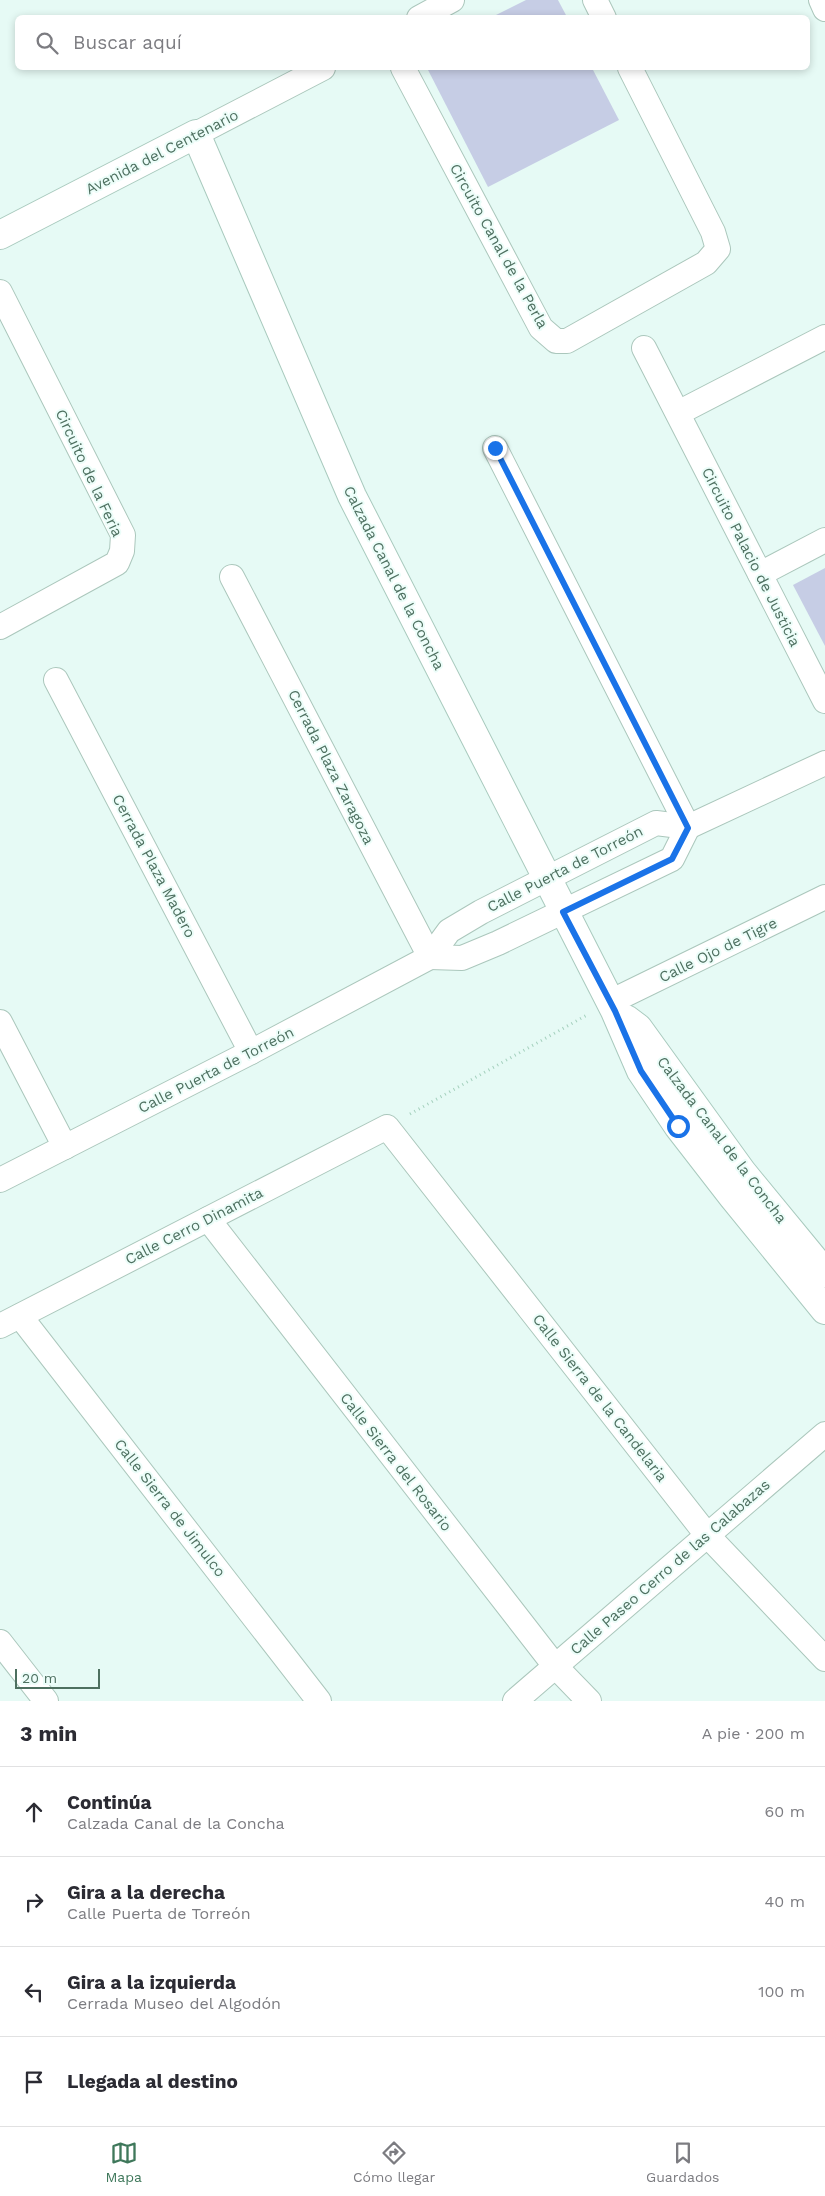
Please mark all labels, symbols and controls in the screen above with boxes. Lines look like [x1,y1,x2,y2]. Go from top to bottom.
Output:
search box [15,15,810,70]
icon: search [33,29,61,57]
text: Buscar aquí [73,31,182,54]
street label: Avenida del Centenario [83,106,241,198]
street label: Circuito Canal de la Perla [446,160,552,332]
street label: Circuito de la Feria [52,406,127,540]
route end [484,437,507,460]
street label: Circuito Palacio de Justicia [698,464,804,650]
street label: Calzada Canal de la Concha [340,483,449,673]
street label: Cerrada Plaza Zaragoza [284,687,378,848]
street label: Cerrada Plaza Madero [109,791,199,941]
street label: Calle Puerta de Torreón [484,822,646,916]
street label: Calle Ojo de Tigre [656,914,780,986]
street label: Calle Puerta de Torreón [135,1023,297,1117]
street label: Calzada Canal de la Concha [653,1053,791,1227]
route start [667,1115,690,1138]
street label: Calle Cerro Dinamita [122,1183,266,1269]
street label: Calle Sierra de la Candelaria [529,1310,671,1486]
street label: Calle Sierra del Rosario [336,1389,456,1535]
street label: Calle Sierra de Jimulco [111,1435,229,1581]
street label: Calle Paseo Cerro de las Calabazas [567,1475,774,1659]
scale bar [15,1666,100,1689]
text: 20 m [22,1670,57,1686]
text: 3 min [20,1721,77,1746]
text: A pie · 200 m [702,1724,805,1743]
text: Continúa [67,1791,151,1814]
icon: ahead [20,1798,48,1826]
text: 60 m [765,1802,805,1821]
text: Calzada Canal de la Concha [67,1814,285,1833]
text: Gira a la derecha [67,1881,225,1904]
icon: right [20,1888,48,1916]
text: 40 m [765,1892,805,1911]
text: Calle Puerta de Torreón [67,1904,251,1923]
text: Gira a la izquierda [67,1971,236,1994]
icon: left [20,1978,48,2006]
text: 100 m [758,1982,805,2001]
text: Cerrada Museo del Algodón [67,1994,281,2013]
icon: arrive [20,2068,48,2096]
text: Llegada al destino [67,2070,238,2093]
tab: Mapa [105,2139,142,2185]
tab: Cómo llegar [353,2139,435,2185]
tab: Guardados [646,2139,720,2185]

